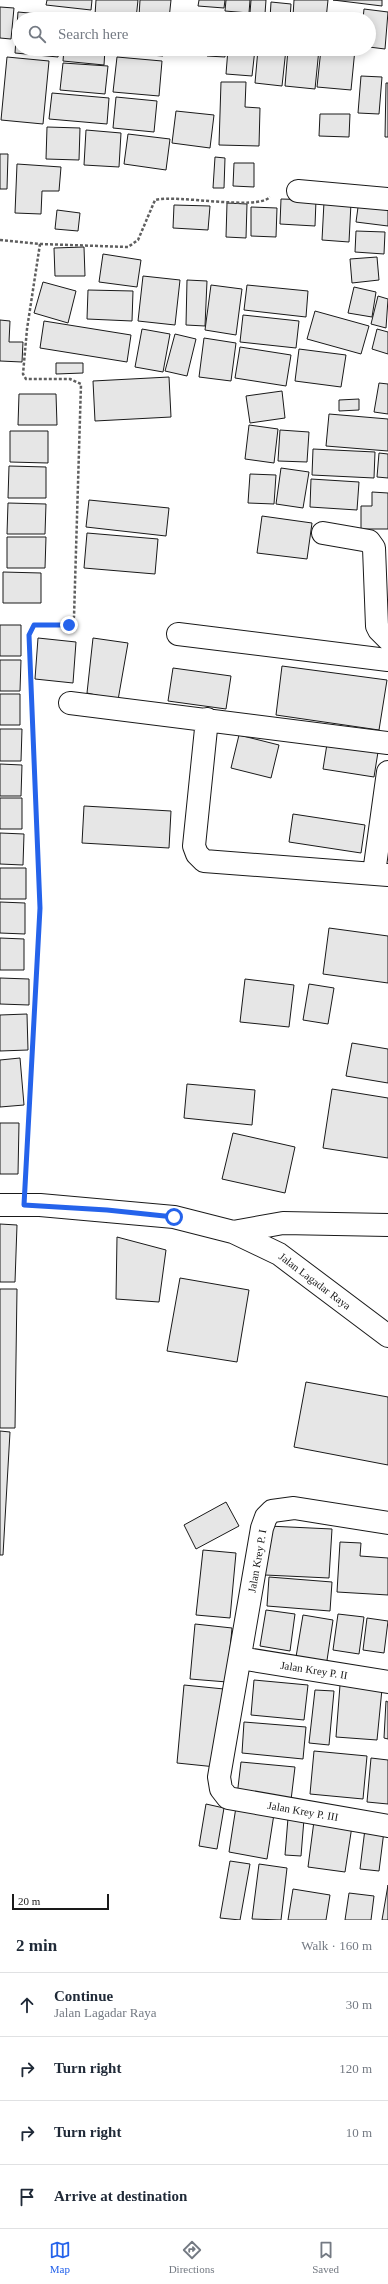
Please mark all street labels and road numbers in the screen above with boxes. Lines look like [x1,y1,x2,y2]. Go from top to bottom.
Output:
street label: Jalan Lagadar Raya [277,1250,353,1312]
street label: Jalan Krey P. I [246,1528,269,1594]
street label: Jalan Krey P. II [280,1659,349,1681]
street label: Jalan Krey P. III [267,1799,340,1823]

